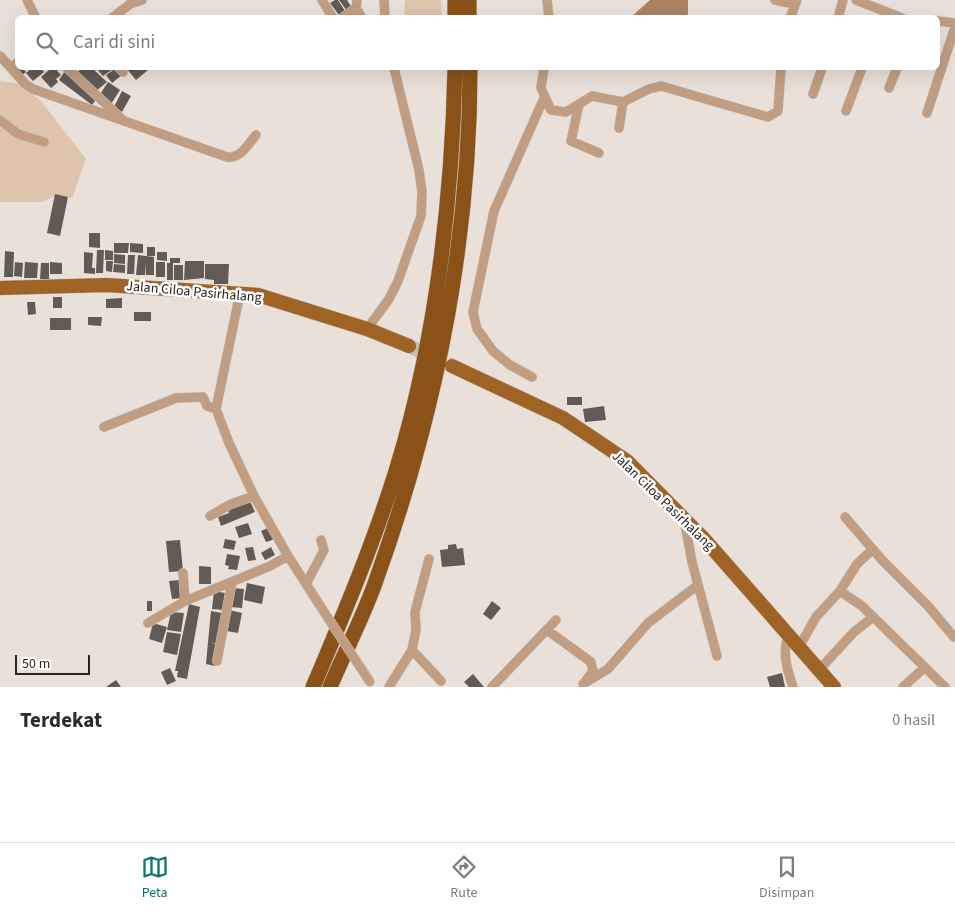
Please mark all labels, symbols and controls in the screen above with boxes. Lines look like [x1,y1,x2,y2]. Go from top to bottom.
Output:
search box [15,15,940,70]
icon: search [33,29,61,57]
text: Cari di sini [73,29,155,56]
street label: Jalan Ciloa Pasirhalang [126,276,262,308]
street label: Jalan Ciloa Pasirhalang [607,447,719,555]
scale bar [15,652,90,675]
text: 50 m [22,654,50,674]
text: Terdekat [20,705,102,735]
text: 0 hasil [892,709,935,731]
tab: Peta [141,853,169,903]
tab: Rute [450,853,478,903]
tab: Disimpan [759,853,814,903]

